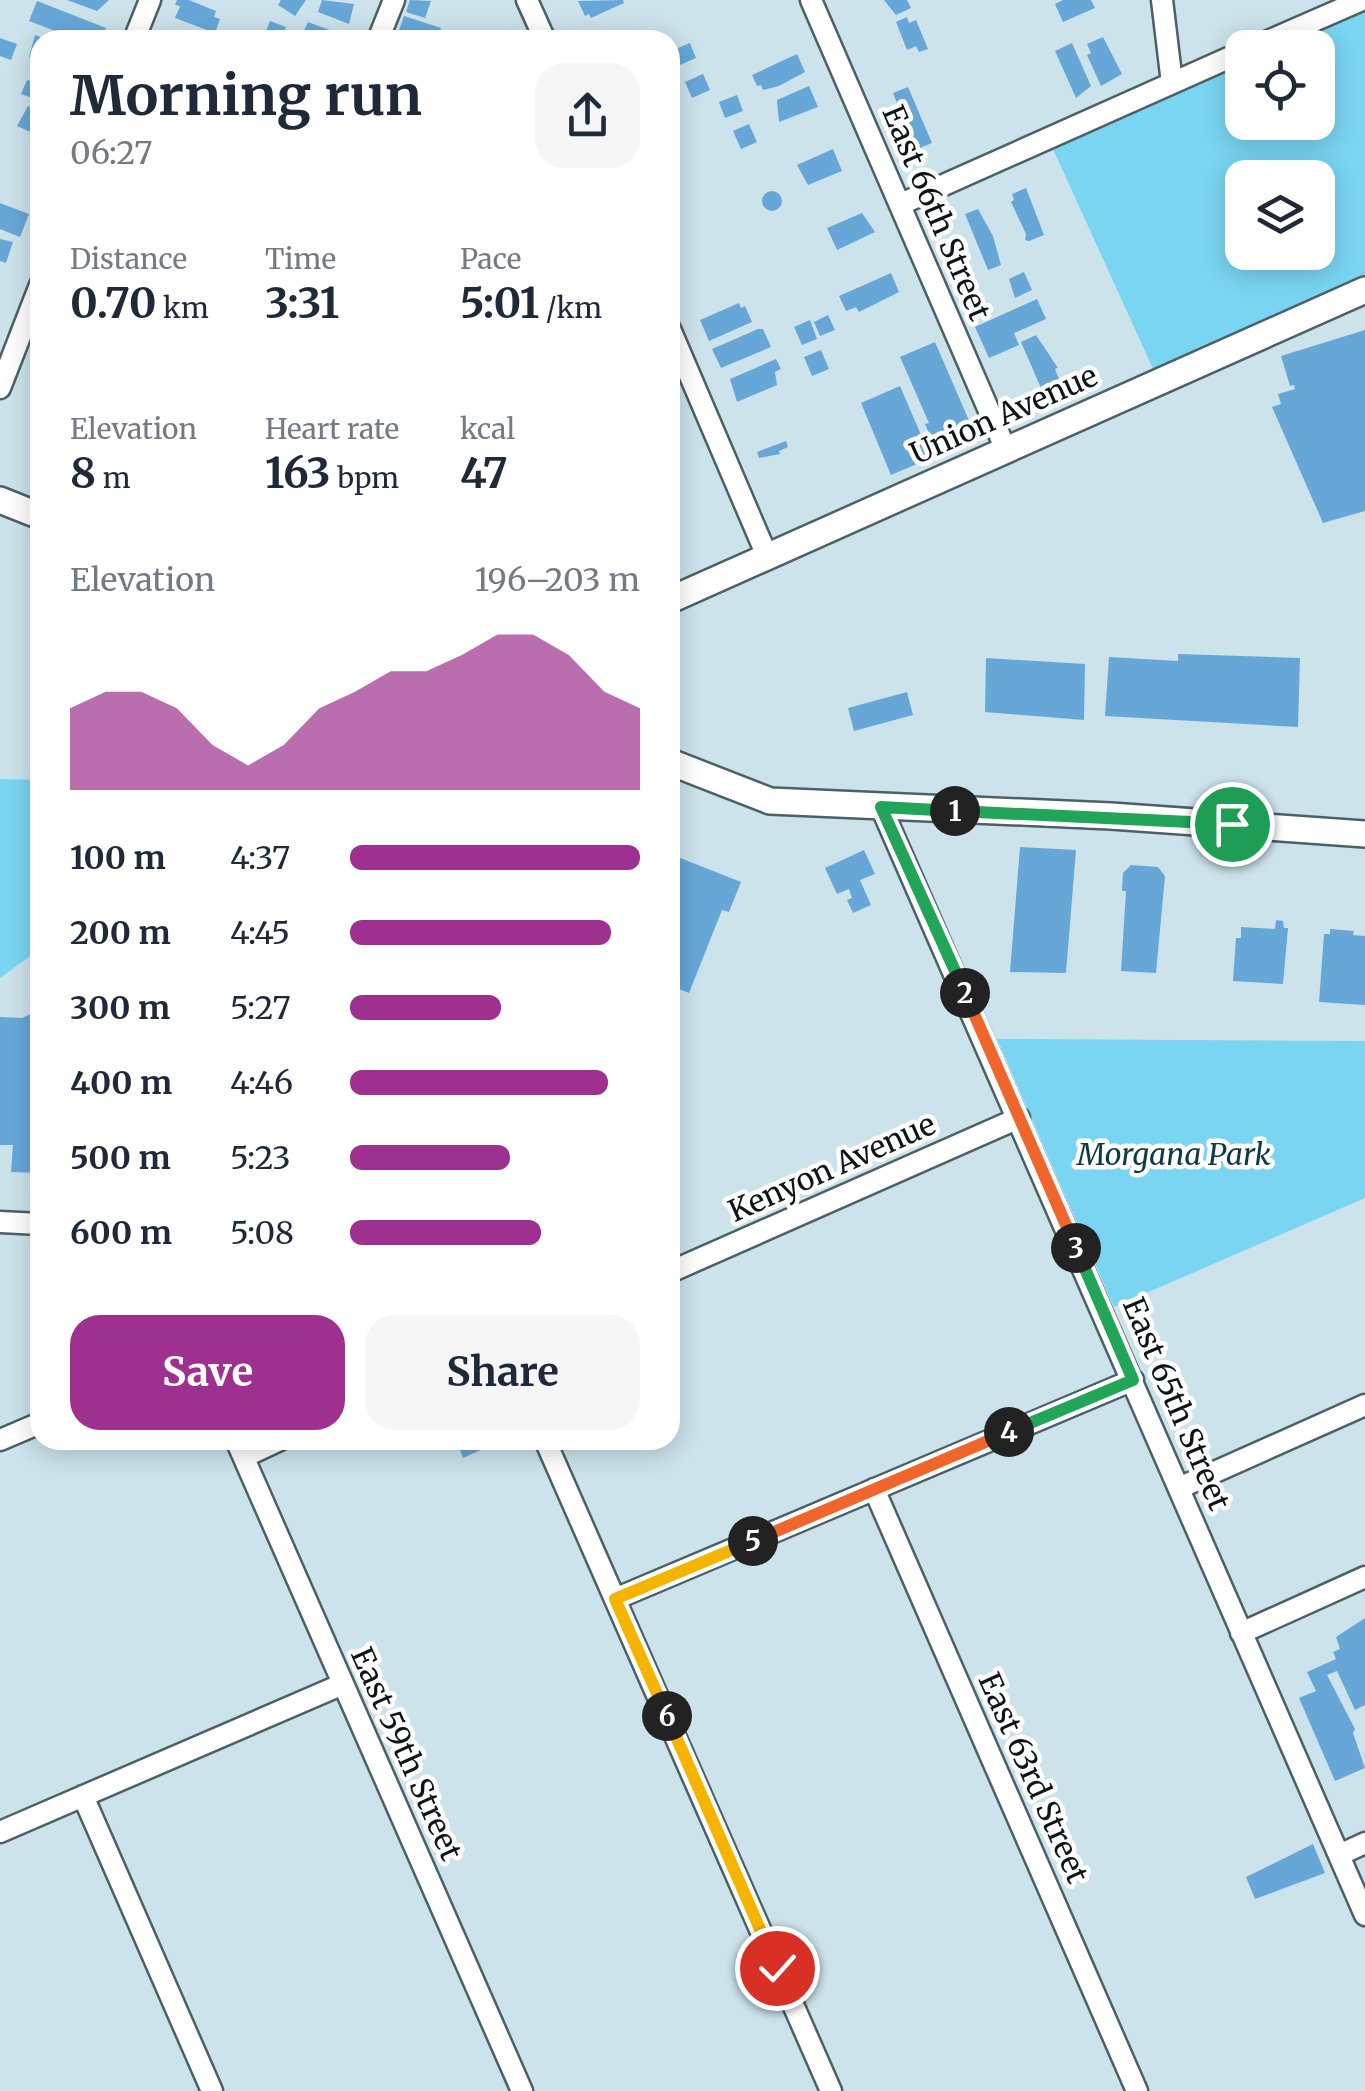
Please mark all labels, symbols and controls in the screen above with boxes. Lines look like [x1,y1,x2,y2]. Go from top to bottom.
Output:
map controls [1225,30,1335,270]
button: locate [1225,30,1335,140]
text: Morning run [70,61,422,130]
button: share [535,63,640,168]
street label: East 66th Street [874,99,999,326]
text: 06:27 [70,133,152,173]
button: layers [1225,160,1335,270]
text: Distance [70,241,187,277]
text: Time [265,241,336,277]
text: Pace [460,241,521,277]
text: 0.70 [70,277,156,329]
text: 3:31 [265,277,339,329]
text: 5:01 [460,277,539,329]
text: km [156,290,209,326]
text: /km [539,290,602,326]
street label: Union Avenue [904,356,1103,472]
text: Elevation [70,411,197,447]
text: Heart rate [265,411,399,447]
text: kcal [460,411,515,447]
text: 8 [70,447,96,499]
text: 163 [265,447,331,499]
text: 47 [460,447,508,499]
text: m [96,460,131,496]
text: bpm [331,460,399,496]
text: Elevation [70,560,215,600]
text: 196–203 m [475,560,640,600]
pin [1190,782,1275,867]
pin: 1 [930,786,980,836]
text: 1 [949,793,961,829]
icon: arrive [1205,797,1260,852]
text: 100 m [70,838,166,878]
text: 4:37 [230,838,290,878]
text: 200 m [70,913,171,953]
text: 4:45 [230,913,290,953]
pin: 2 [940,968,990,1018]
text: 2 [957,975,973,1011]
text: 300 m [70,988,170,1028]
text: 5:27 [230,988,291,1028]
text: 400 m [70,1063,172,1103]
text: 4:46 [230,1063,293,1103]
street label: Kenyon Avenue [722,1104,941,1230]
park label: Morgana Park [1075,1135,1272,1173]
text: 500 m [70,1138,171,1178]
text: 5:23 [230,1138,291,1178]
text: 600 m [70,1213,172,1253]
text: 5:08 [230,1213,294,1253]
pin: 3 [1051,1223,1101,1273]
text: 3 [1068,1230,1084,1266]
street label: East 65th Street [1115,1291,1239,1516]
button: Save [70,1315,345,1430]
button: Share [365,1315,640,1430]
pin: 4 [984,1407,1034,1457]
text: 4 [1000,1414,1018,1450]
pin: 5 [728,1516,778,1566]
text: 5 [745,1523,761,1559]
street label: East 59th Street [343,1641,471,1866]
street label: East 63rd Street [971,1667,1097,1889]
pin: 6 [642,1691,692,1741]
text: 6 [658,1698,676,1734]
pin [735,1926,820,2011]
icon: check [750,1941,805,1996]

